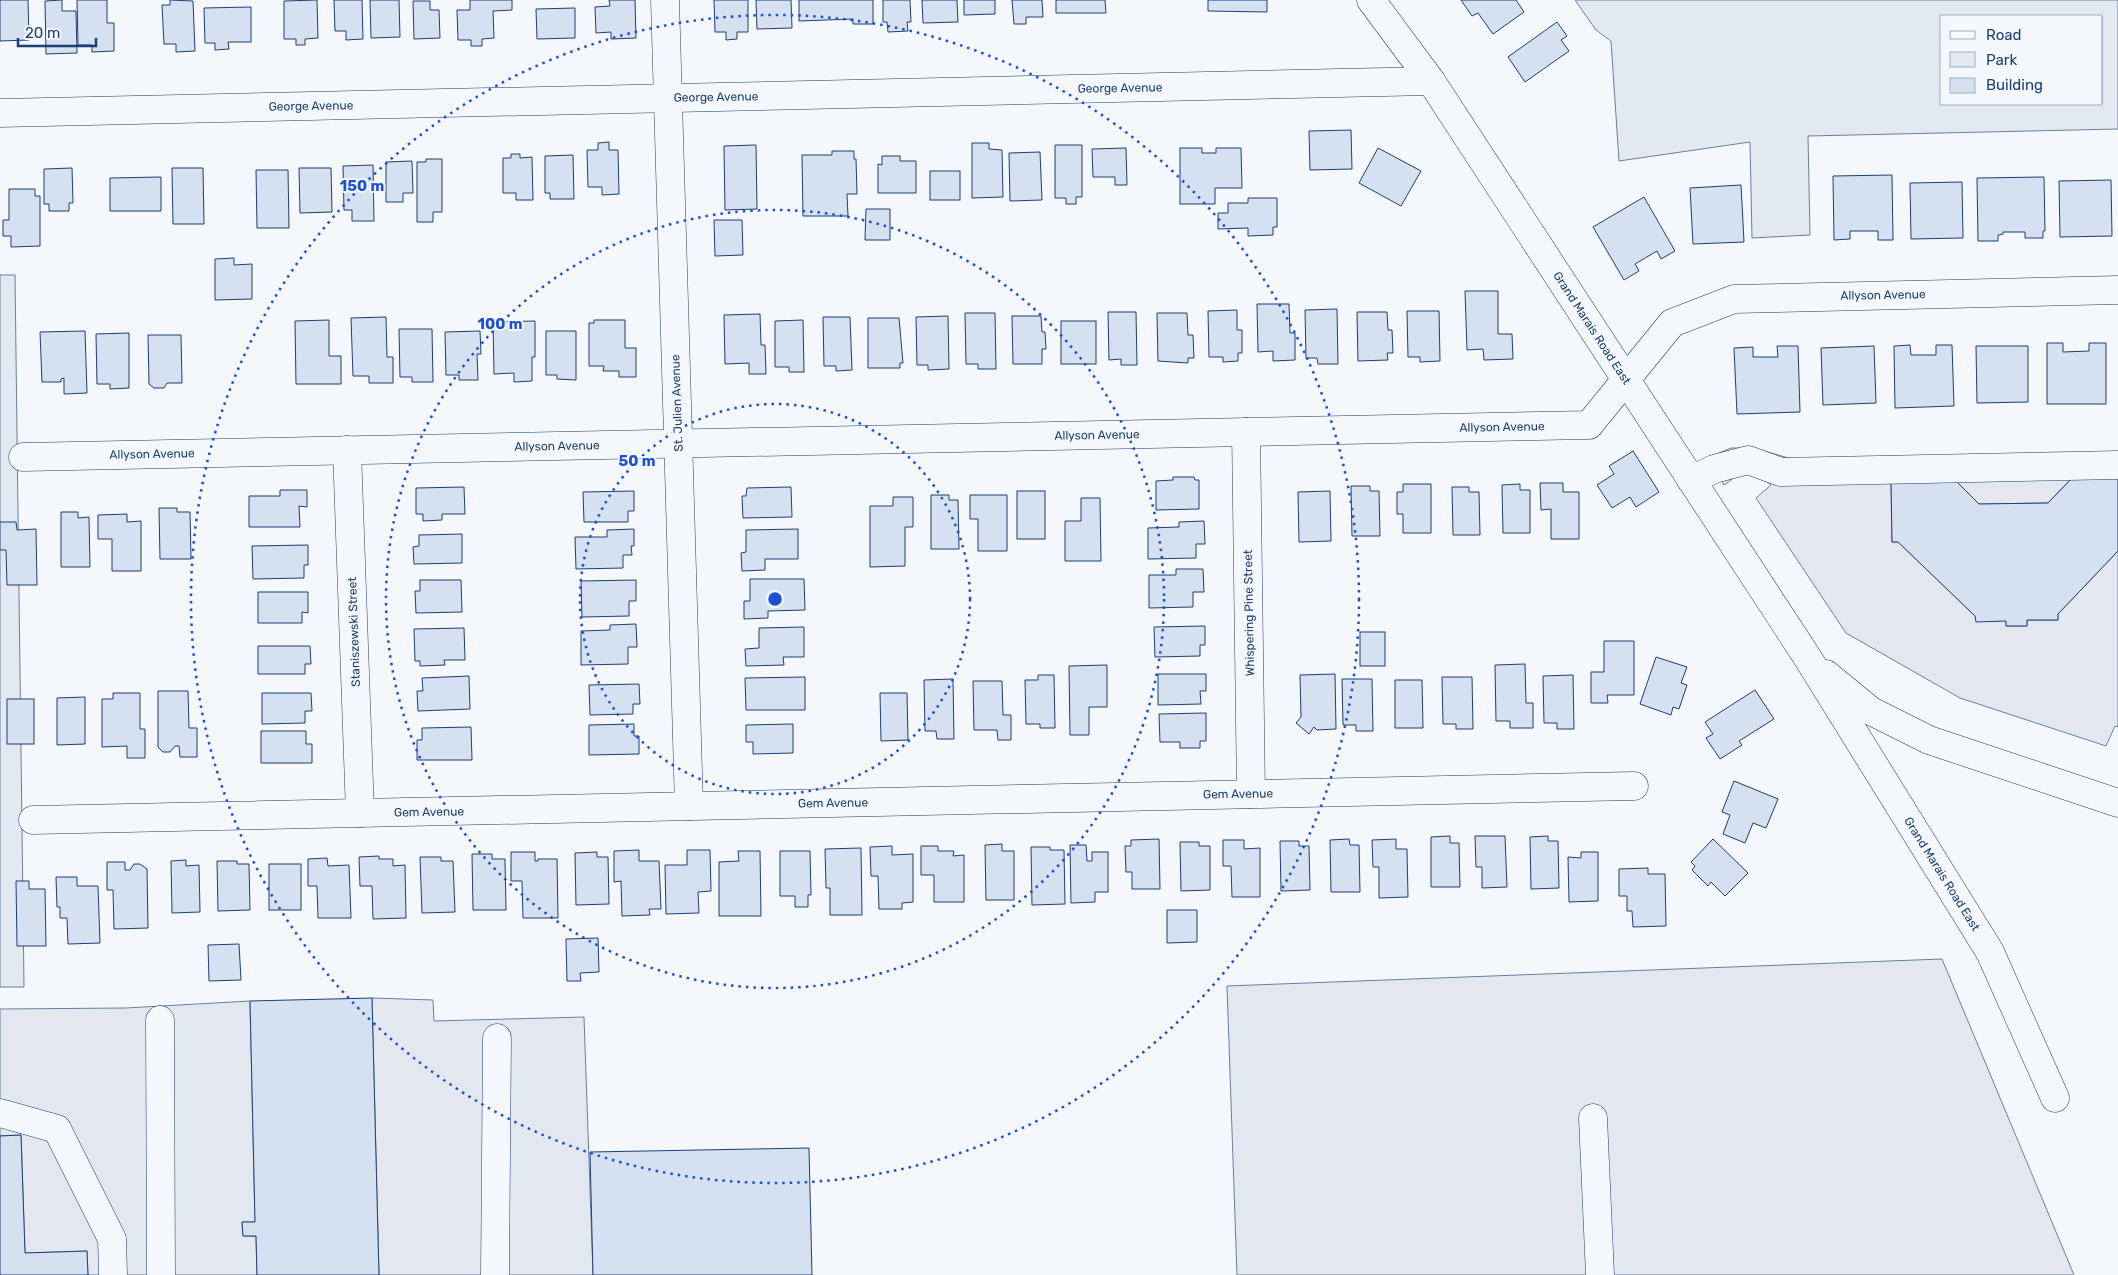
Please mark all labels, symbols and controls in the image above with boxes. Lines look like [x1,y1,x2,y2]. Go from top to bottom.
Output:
scale bar [18,15,95,47]
legend [1940,15,2103,105]
text: 20 m [25,24,60,42]
text: Road [1986,26,2022,44]
text: Park [1986,51,2017,69]
text: Building [1986,76,2043,94]
street label: George Avenue [1078,80,1163,96]
street label: George Avenue [674,89,759,105]
street label: George Avenue [269,98,354,114]
text: 150 m [340,177,384,195]
street label: Grand Marais Road East [1550,269,1634,387]
street label: Allyson Avenue [1840,287,1926,303]
text: 100 m [478,315,522,333]
street label: St. Julien Avenue [668,354,686,452]
street label: Allyson Avenue [1459,419,1545,435]
street label: Allyson Avenue [1054,427,1140,443]
street label: Allyson Avenue [514,438,600,454]
street label: Allyson Avenue [109,446,195,462]
text: 50 m [619,452,655,470]
street label: Whispering Pine Street [1241,549,1257,677]
street label: Staniszewski Street [345,576,363,687]
centre of rings [766,590,784,608]
street label: Gem Avenue [1203,786,1273,802]
street label: Gem Avenue [798,795,868,811]
street label: Gem Avenue [394,804,464,820]
street label: Grand Marais Road East [1901,814,1983,934]

